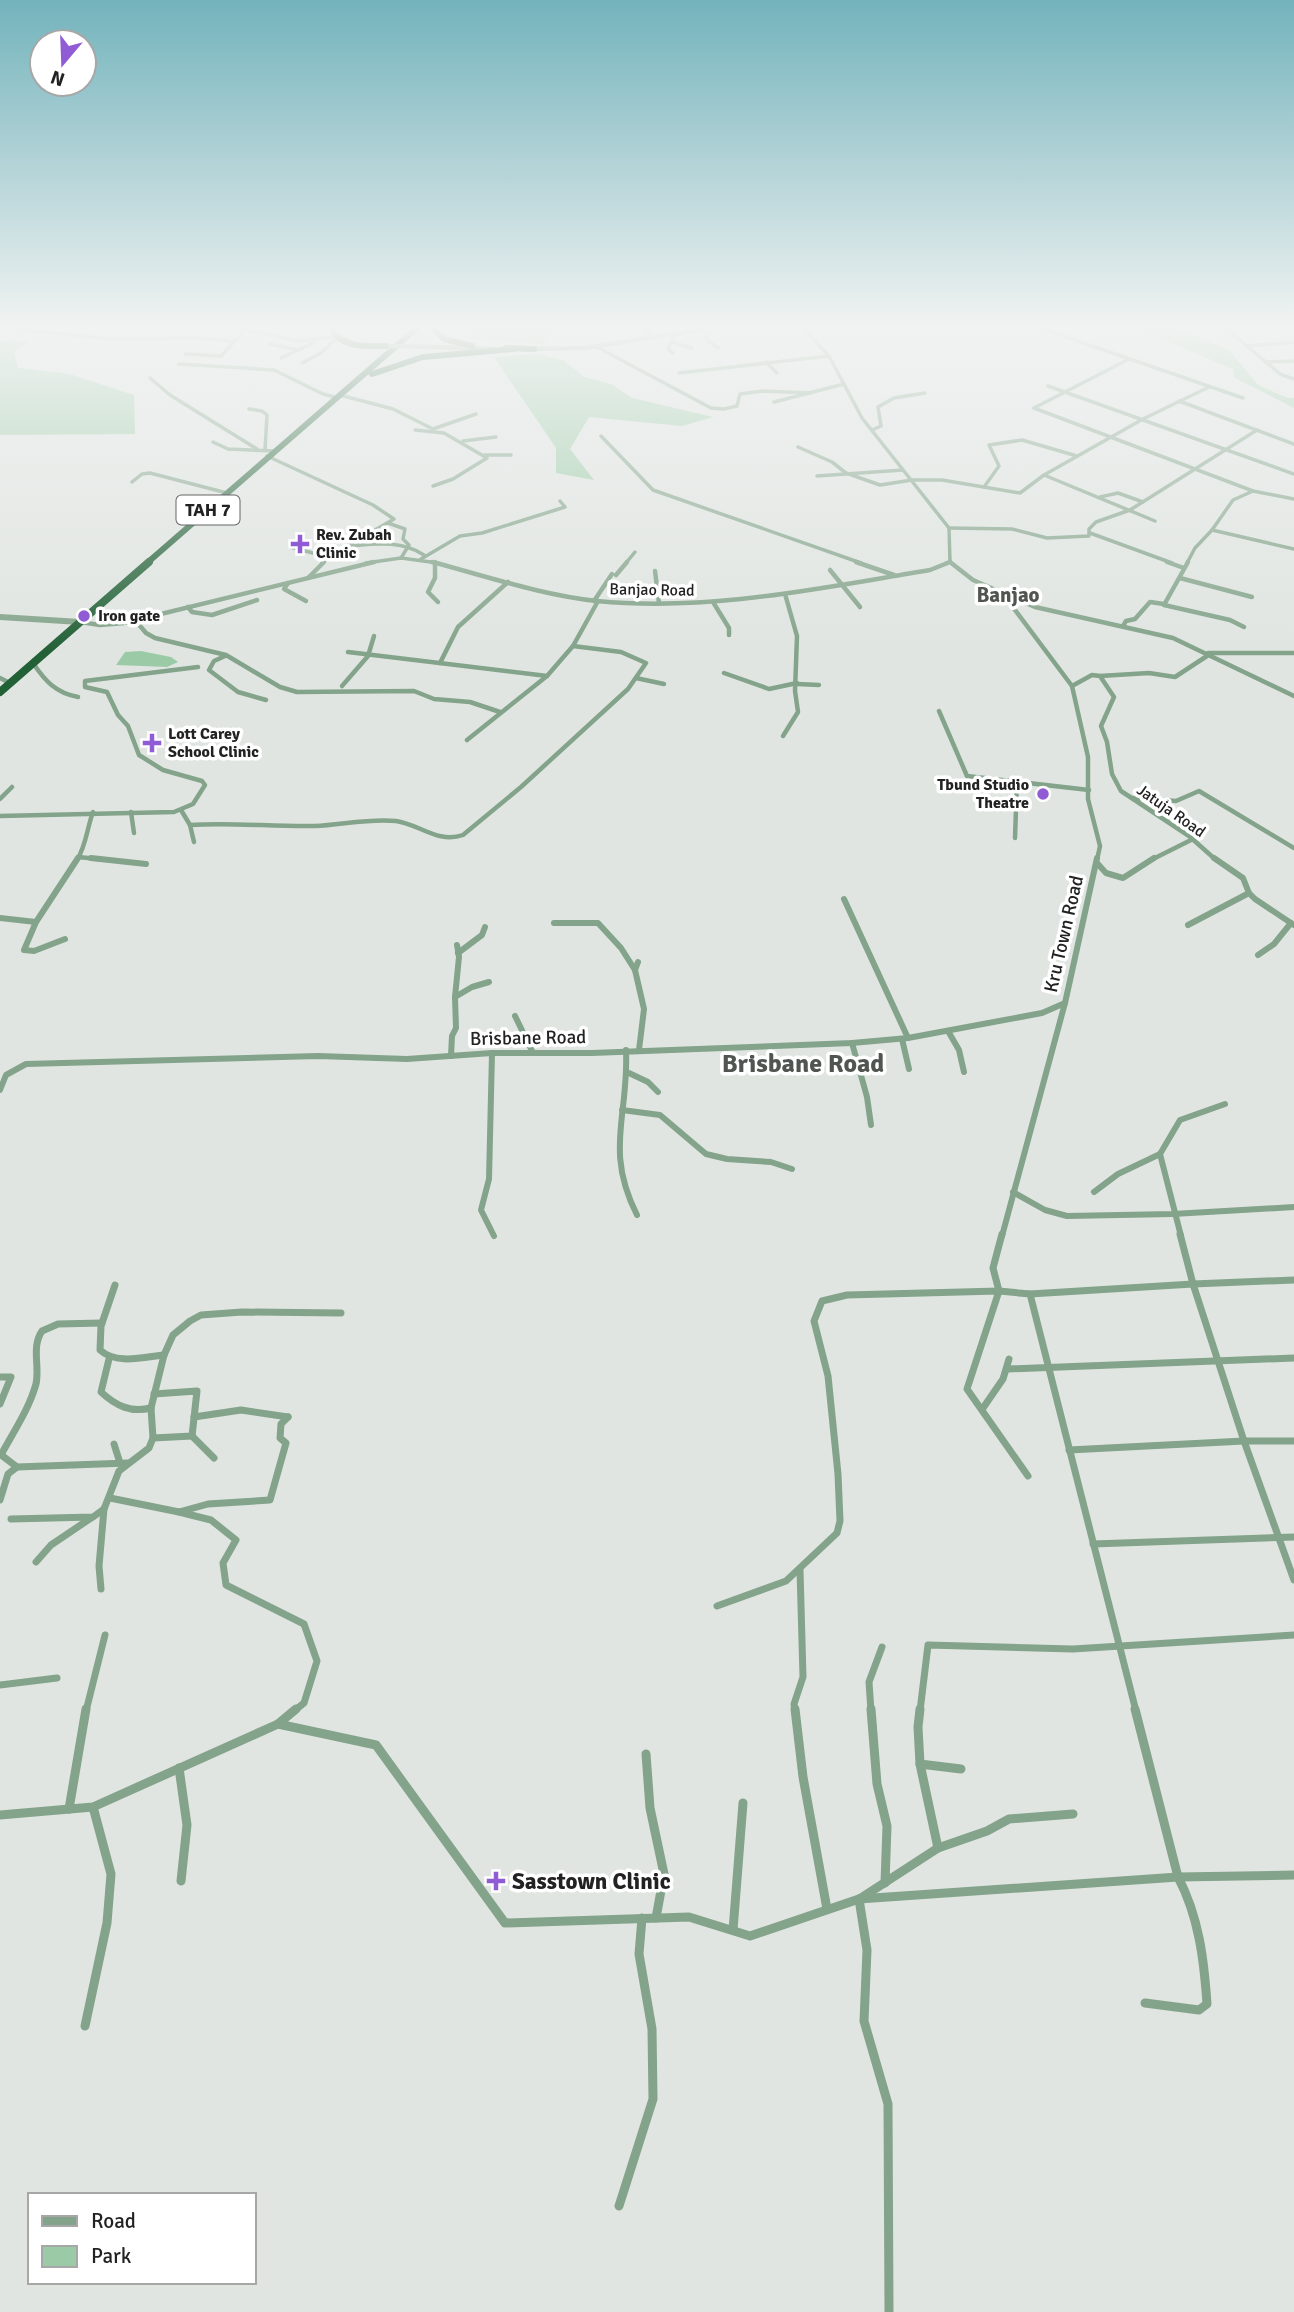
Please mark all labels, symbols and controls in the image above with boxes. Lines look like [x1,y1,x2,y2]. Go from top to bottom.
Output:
north arrow [28,28,98,98]
text: N [48,65,68,92]
road number: TAH 7 [176,496,240,524]
place label: Rev. Zubah Clinic [316,525,392,563]
marker: Rev. Zubah Clinic [290,534,310,554]
street label: Banjao Road [609,579,695,601]
district label: Banjao [976,582,1040,608]
place label: Iron gate [98,606,160,626]
marker: Iron gate [76,608,92,624]
place label: Lott Carey School Clinic [168,724,259,762]
marker: Lott Carey School Clinic [142,733,162,753]
place label: Tbund Studio Theatre [937,775,1029,813]
street label: Jatuja Road [1133,780,1209,842]
marker: Tbund Studio Theatre [1035,786,1051,802]
street label: Kru Town Road [1039,873,1089,995]
street label: Brisbane Road [470,1025,586,1051]
district label: Brisbane Road [722,1048,884,1080]
place label: Sasstown Clinic [512,1867,671,1896]
marker: Sasstown Clinic [486,1871,506,1891]
legend [28,2193,256,2284]
text: Road [91,2208,136,2234]
text: Park [91,2243,132,2269]

